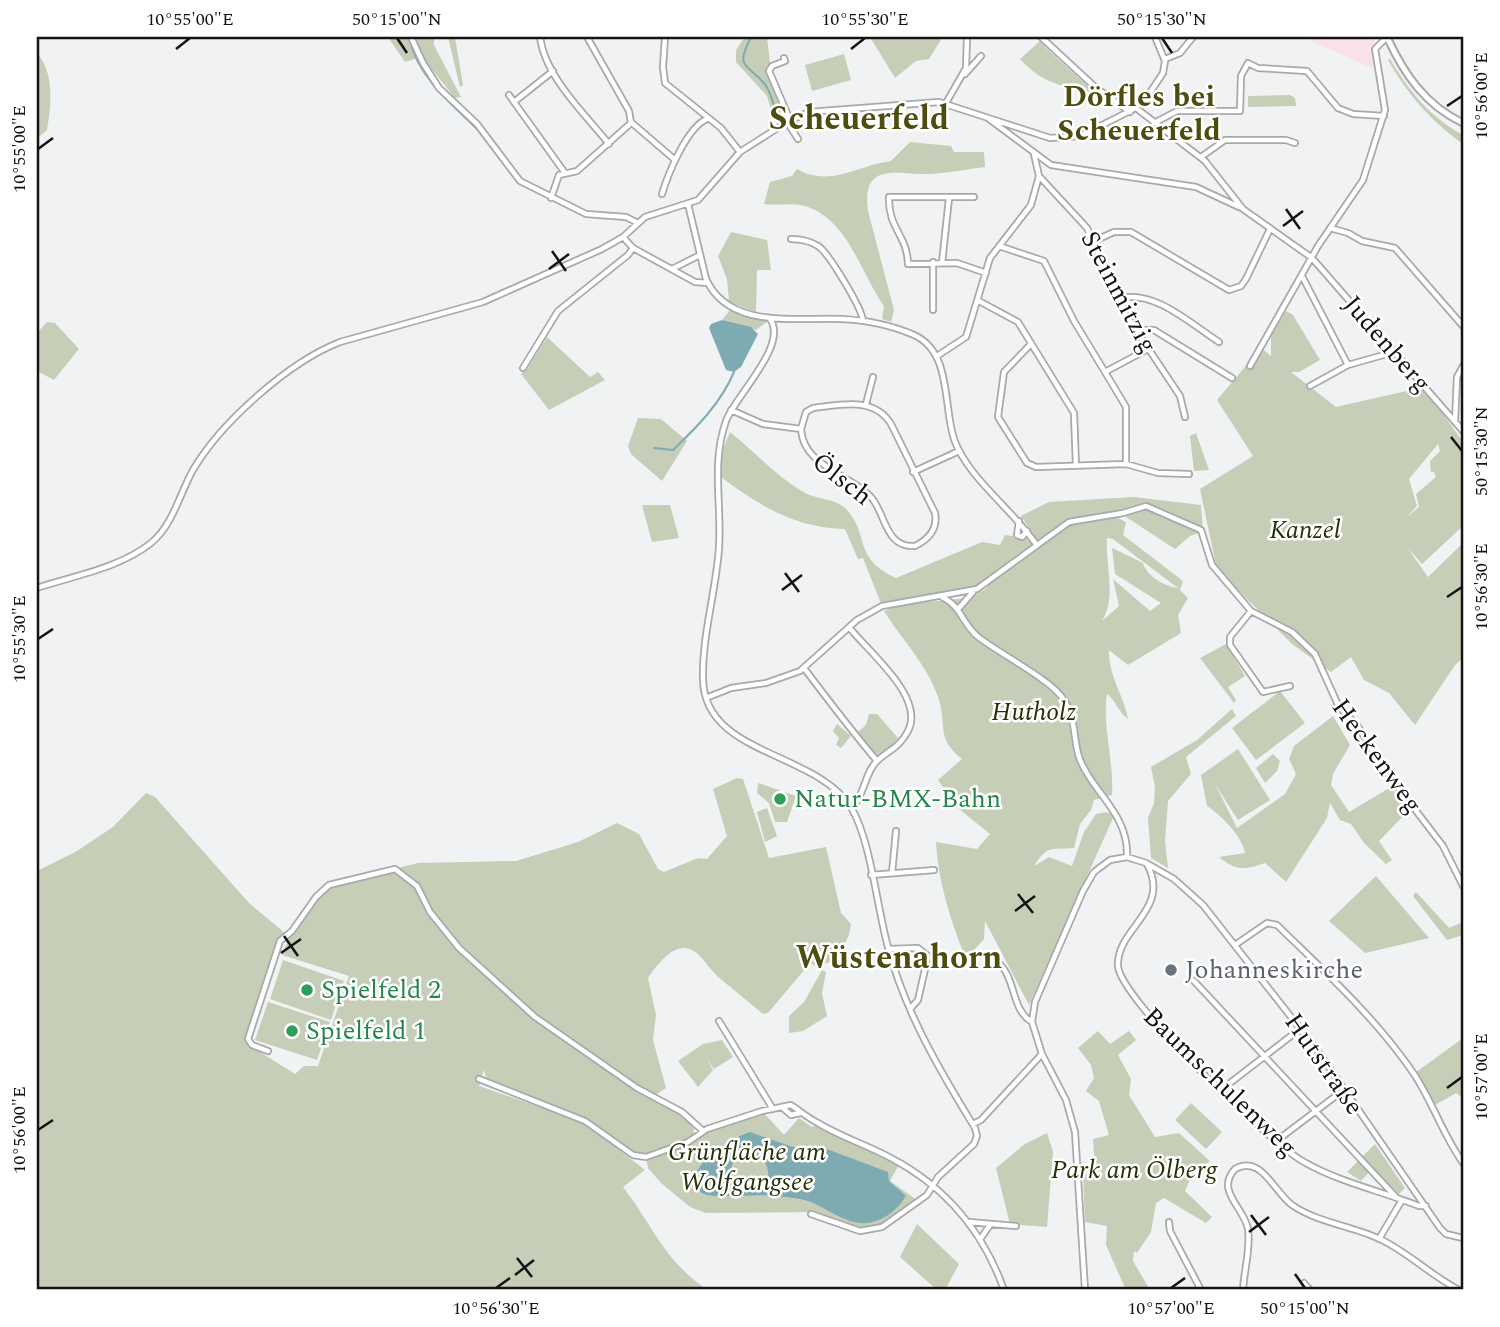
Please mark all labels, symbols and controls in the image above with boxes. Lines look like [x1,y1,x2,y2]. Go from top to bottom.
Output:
text: 10°55'00"E [146,6,234,33]
text: 50°15'00"N [352,6,442,33]
text: 10°55'30"E [821,6,909,33]
text: 50°15'30"N [1117,6,1207,33]
text: 10°56'00"E [1468,52,1495,140]
district label: Dörfles bei Scheuerfeld [1057,74,1221,154]
district label: Scheuerfeld [769,94,949,144]
text: 10°55'00"E [6,105,33,193]
street label: Steinmitzig [1070,224,1168,360]
street label: Judenberg [1333,286,1441,402]
text: 50°15'30"N [1468,406,1495,496]
street label: Ölsch [803,442,881,516]
park label: Kanzel [1269,510,1341,550]
text: 10°56'30"E [1468,543,1495,631]
text: 10°55'30"E [6,595,33,683]
street label: Heckenweg [1321,690,1433,822]
park label: Hutholz [992,692,1076,732]
place label: Natur-BMX-Bahn [794,779,1001,819]
marker: Natur-BMX-Bahn [772,791,788,807]
district label: Wüstenahorn [796,933,1002,983]
place label: Johanneskirche [1185,950,1363,990]
marker: Johanneskirche [1163,962,1179,978]
place label: Spielfeld 2 [321,970,441,1010]
marker: Spielfeld 2 [299,982,315,998]
street label: Baumschulenweg [1134,998,1306,1166]
street label: Hutstraße [1274,1005,1374,1123]
place label: Spielfeld 1 [306,1011,426,1051]
marker: Spielfeld 1 [284,1023,300,1039]
text: 10°57'00"E [1468,1033,1495,1121]
text: 10°56'00"E [6,1086,33,1174]
park label: Grünfläche am Wolfgangsee [668,1132,826,1202]
park label: Park am Ölberg [1051,1150,1218,1190]
text: 10°56'30"E [452,1295,540,1322]
text: 10°57'00"E [1127,1295,1215,1322]
text: 50°15'00"N [1260,1295,1350,1322]

